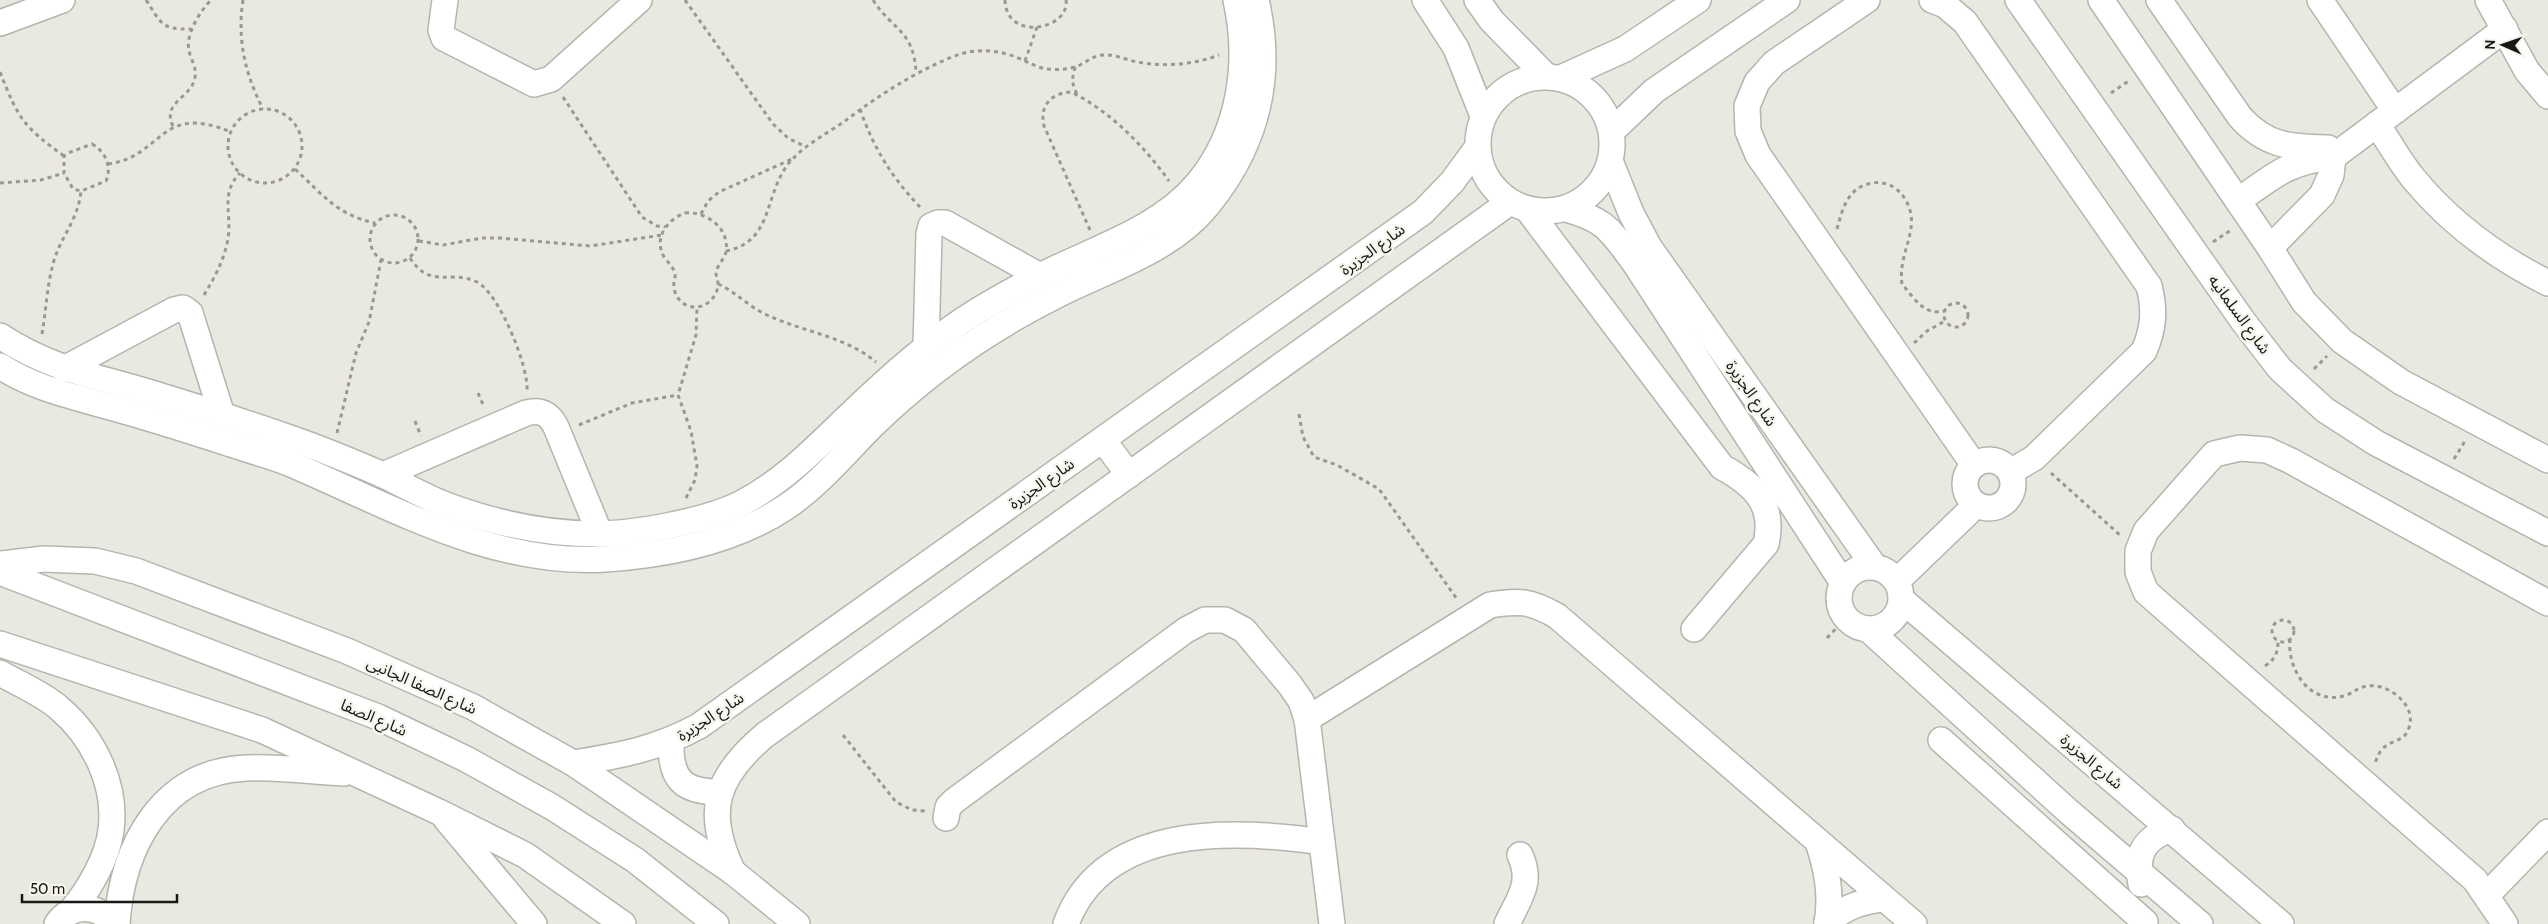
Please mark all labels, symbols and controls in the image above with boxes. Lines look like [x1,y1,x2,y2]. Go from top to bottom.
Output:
north arrow [2478,20,2528,70]
text: N [2481,39,2499,50]
street label: شارع الجزيرة [1336,219,1410,282]
street label: شارع السلمانيه [2202,271,2275,359]
street label: شارع الجزيرة [1720,357,1781,431]
street label: شارع الجزيرة [1005,454,1079,515]
street label: شارع الصفا الجانبى [364,652,480,718]
street label: شارع الجزيرة [673,688,749,748]
street label: شارع الصفا [338,694,410,740]
street label: شارع الجزيرة [2055,730,2127,795]
scale bar [22,872,178,904]
text: 50 m [30,880,65,898]

